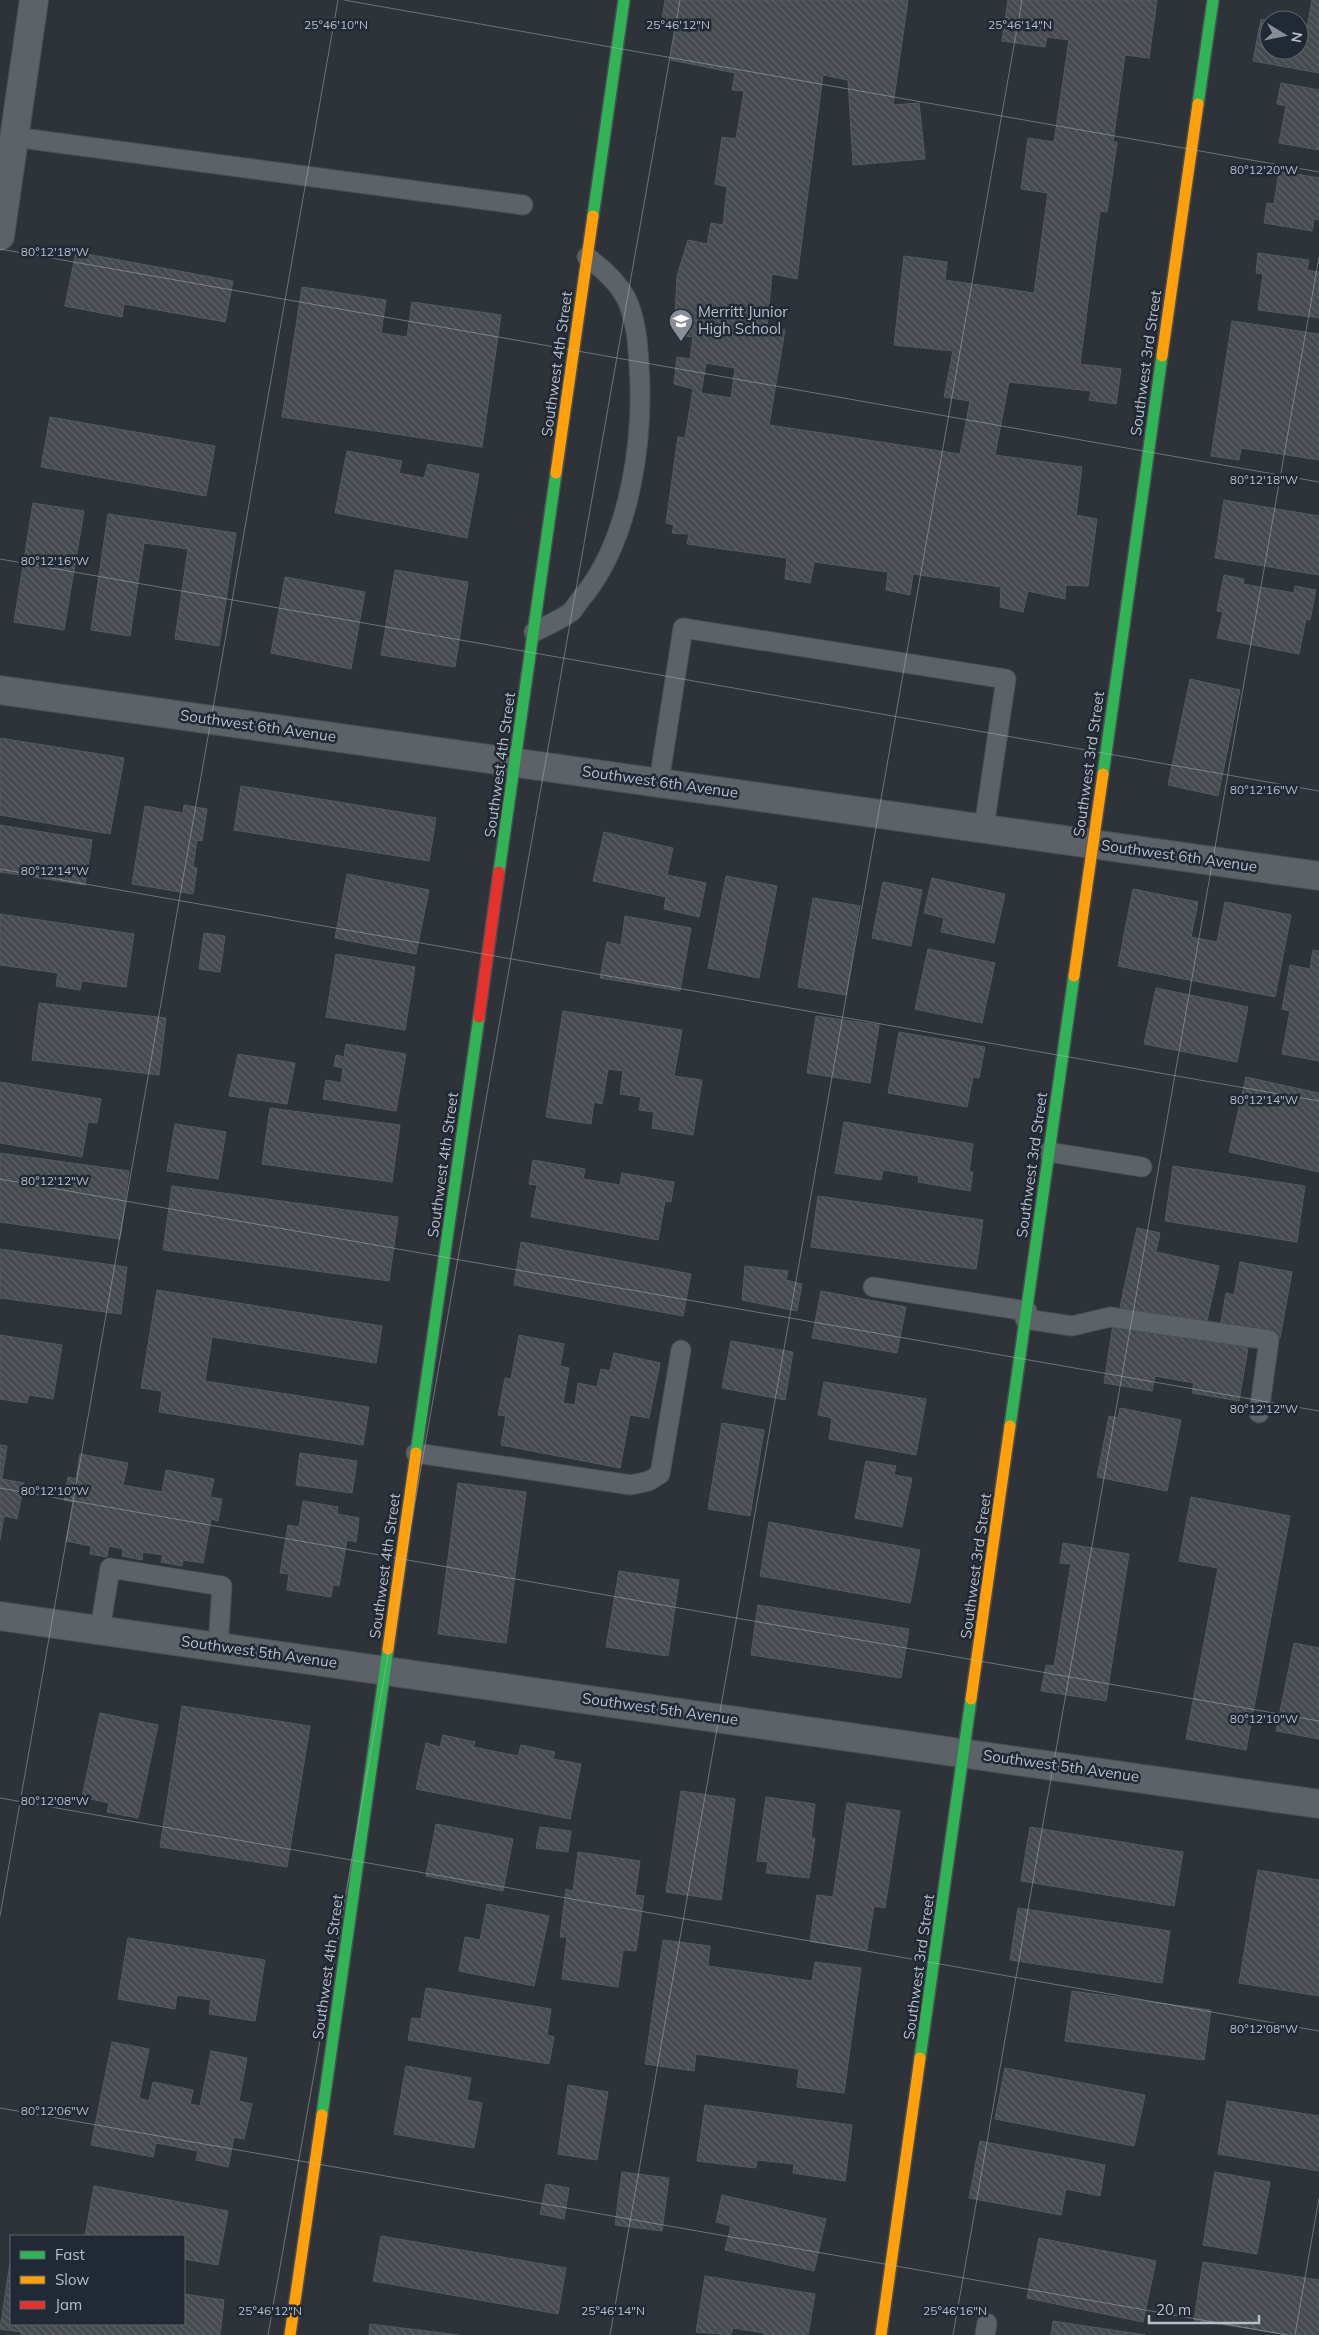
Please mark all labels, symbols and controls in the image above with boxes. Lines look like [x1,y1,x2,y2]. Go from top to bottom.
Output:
north arrow [1259,10,1309,60]
text: 25°46'10"N [304,17,368,32]
text: 25°46'12"N [646,17,710,32]
text: 25°46'14"N [988,17,1052,32]
text: N [1287,30,1307,44]
text: 80°12'20"W [1230,162,1298,177]
text: 80°12'18"W [21,244,89,259]
street label: Southwest 3rd Street [1126,289,1165,437]
street label: Southwest 4th Street [537,290,576,438]
place label: Merritt Junior High School [698,302,788,338]
school or university icon: Merritt Junior High School [668,308,694,342]
text: 80°12'18"W [1230,472,1298,487]
text: 80°12'16"W [21,553,89,568]
street label: Southwest 3rd Street [1069,690,1108,838]
street label: Southwest 4th Street [480,691,519,839]
street label: Southwest 6th Avenue [179,705,337,746]
street label: Southwest 6th Avenue [581,761,739,802]
text: 80°12'16"W [1230,782,1298,797]
street label: Southwest 6th Avenue [1100,835,1258,876]
text: 80°12'14"W [21,863,89,878]
street label: Southwest 4th Street [423,1091,462,1239]
street label: Southwest 3rd Street [1012,1091,1051,1239]
text: 80°12'14"W [1230,1092,1298,1107]
text: 80°12'12"W [21,1173,89,1188]
text: 80°12'12"W [1230,1401,1298,1416]
text: 80°12'10"W [21,1483,89,1498]
street label: Southwest 4th Street [365,1492,404,1640]
street label: Southwest 3rd Street [956,1492,995,1640]
street label: Southwest 5th Avenue [180,1631,338,1672]
street label: Southwest 5th Avenue [581,1688,739,1729]
text: 80°12'10"W [1230,1711,1298,1726]
street label: Southwest 5th Avenue [982,1745,1140,1786]
text: 80°12'08"W [21,1793,89,1808]
street label: Southwest 4th Street [308,1893,347,2041]
street label: Southwest 3rd Street [899,1893,938,2041]
text: 80°12'08"W [1230,2021,1298,2036]
text: 80°12'06"W [21,2103,89,2118]
legend [10,2235,185,2325]
text: Fast [55,2245,85,2264]
text: Slow [55,2270,89,2289]
scale bar [1149,2292,1259,2324]
text: Jam [55,2295,82,2314]
text: 20 m [1156,2300,1191,2319]
text: 25°46'12"N [238,2303,302,2318]
text: 25°46'14"N [581,2303,645,2318]
text: 25°46'16"N [923,2303,987,2318]

